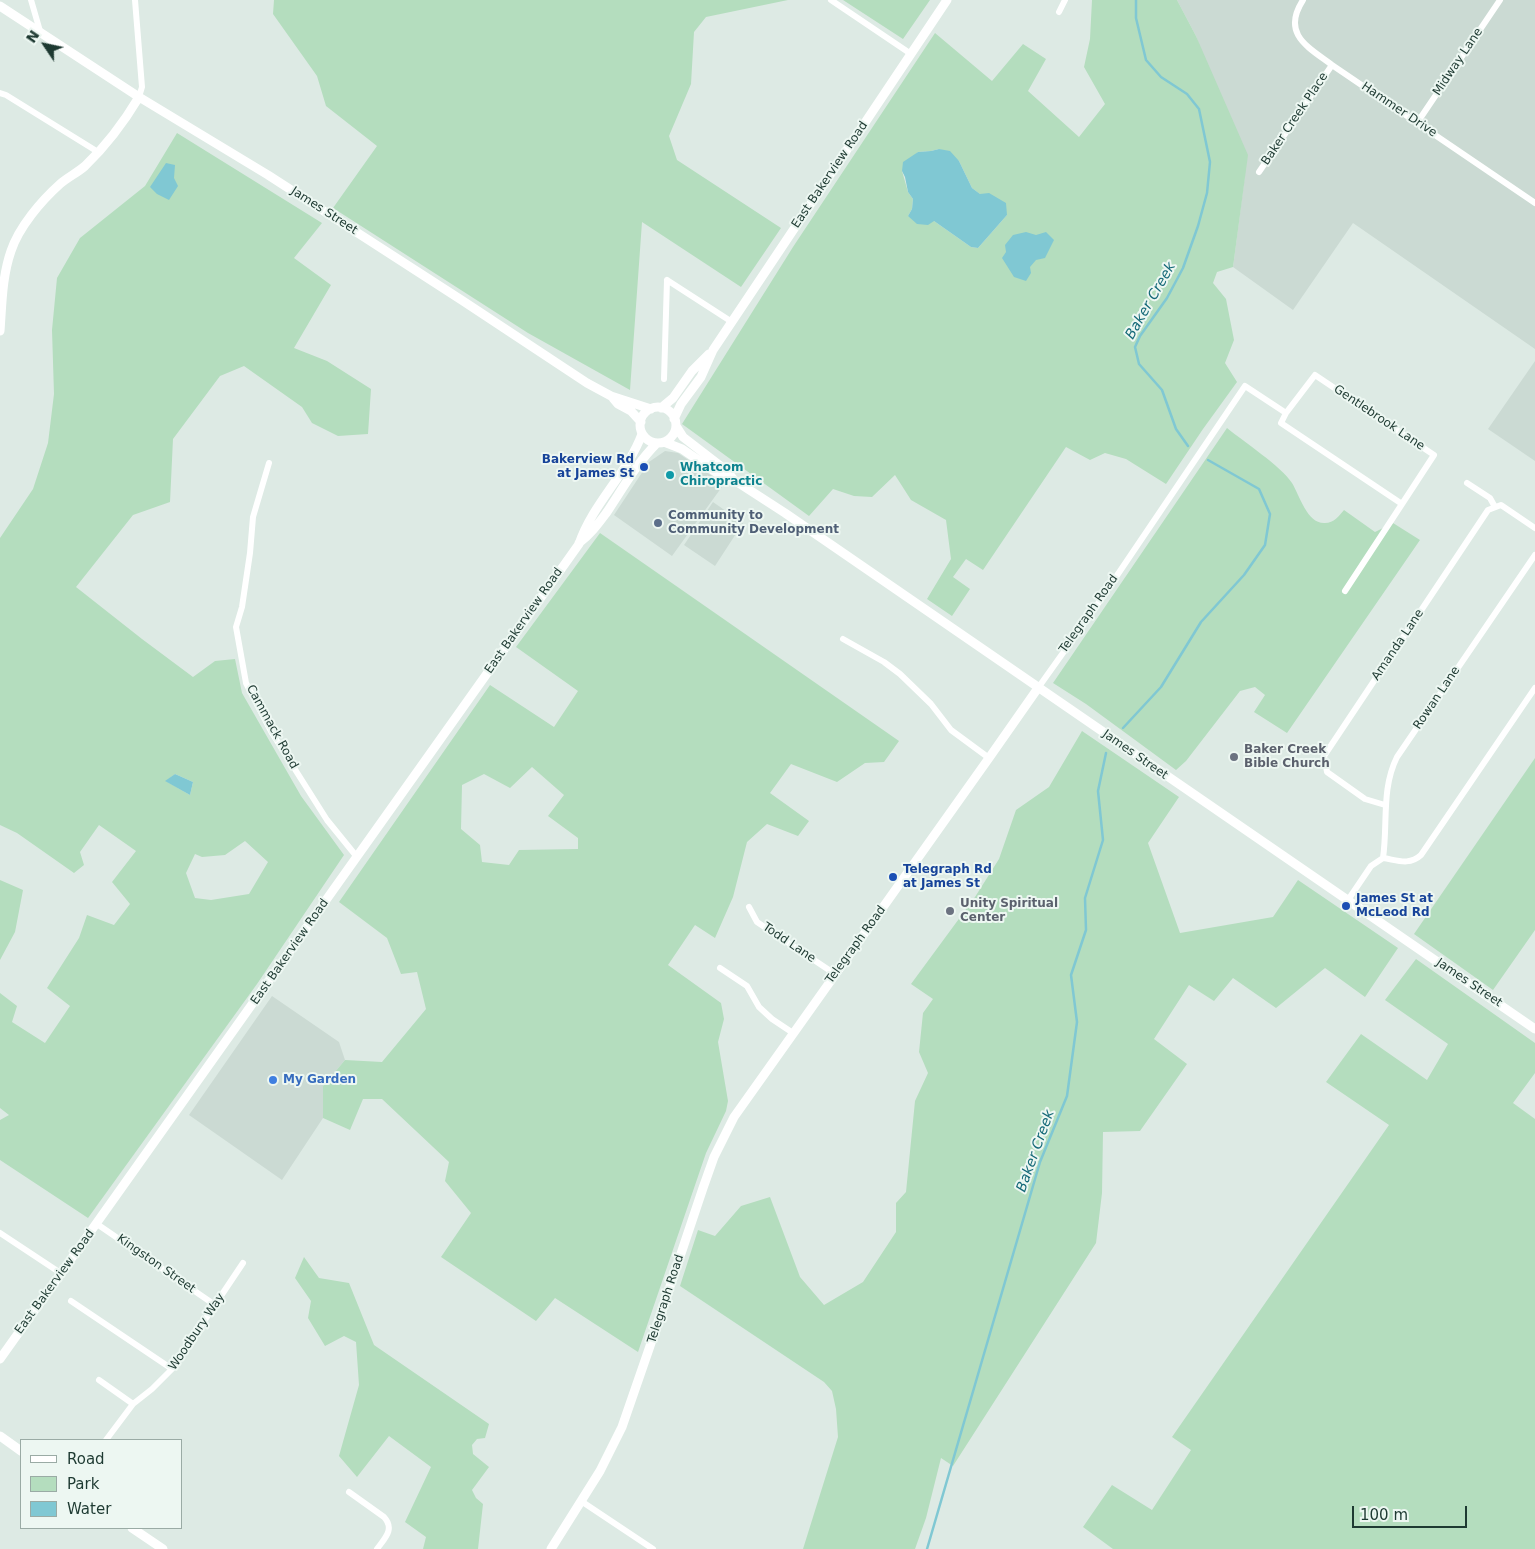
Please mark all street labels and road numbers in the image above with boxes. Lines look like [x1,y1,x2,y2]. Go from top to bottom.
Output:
street label: Midway Lane [1430,25,1486,99]
street label: Baker Creek Place [1259,70,1331,168]
street label: Hammer Drive [1359,79,1439,141]
street label: East Bakerview Road [789,119,871,231]
street label: James Street [288,184,360,238]
street label: Gentlebrook Lane [1331,382,1427,454]
street label: East Bakerview Road [482,565,566,677]
street label: Telegraph Road [1057,572,1121,656]
street label: Amanda Lane [1369,607,1427,683]
street label: Rowan Lane [1411,664,1463,732]
street label: Cammack Road [243,682,301,772]
street label: James Street [1100,727,1170,783]
street label: East Bakerview Road [248,896,332,1008]
street label: Telegraph Road [823,903,889,987]
street label: Todd Lane [760,920,818,966]
street label: James Street [1433,956,1505,1010]
street label: East Bakerview Road [12,1227,98,1337]
street label: Kingston Street [114,1232,198,1296]
street label: Telegraph Road [645,1253,687,1345]
street label: Woodbury Way [166,1291,228,1373]

